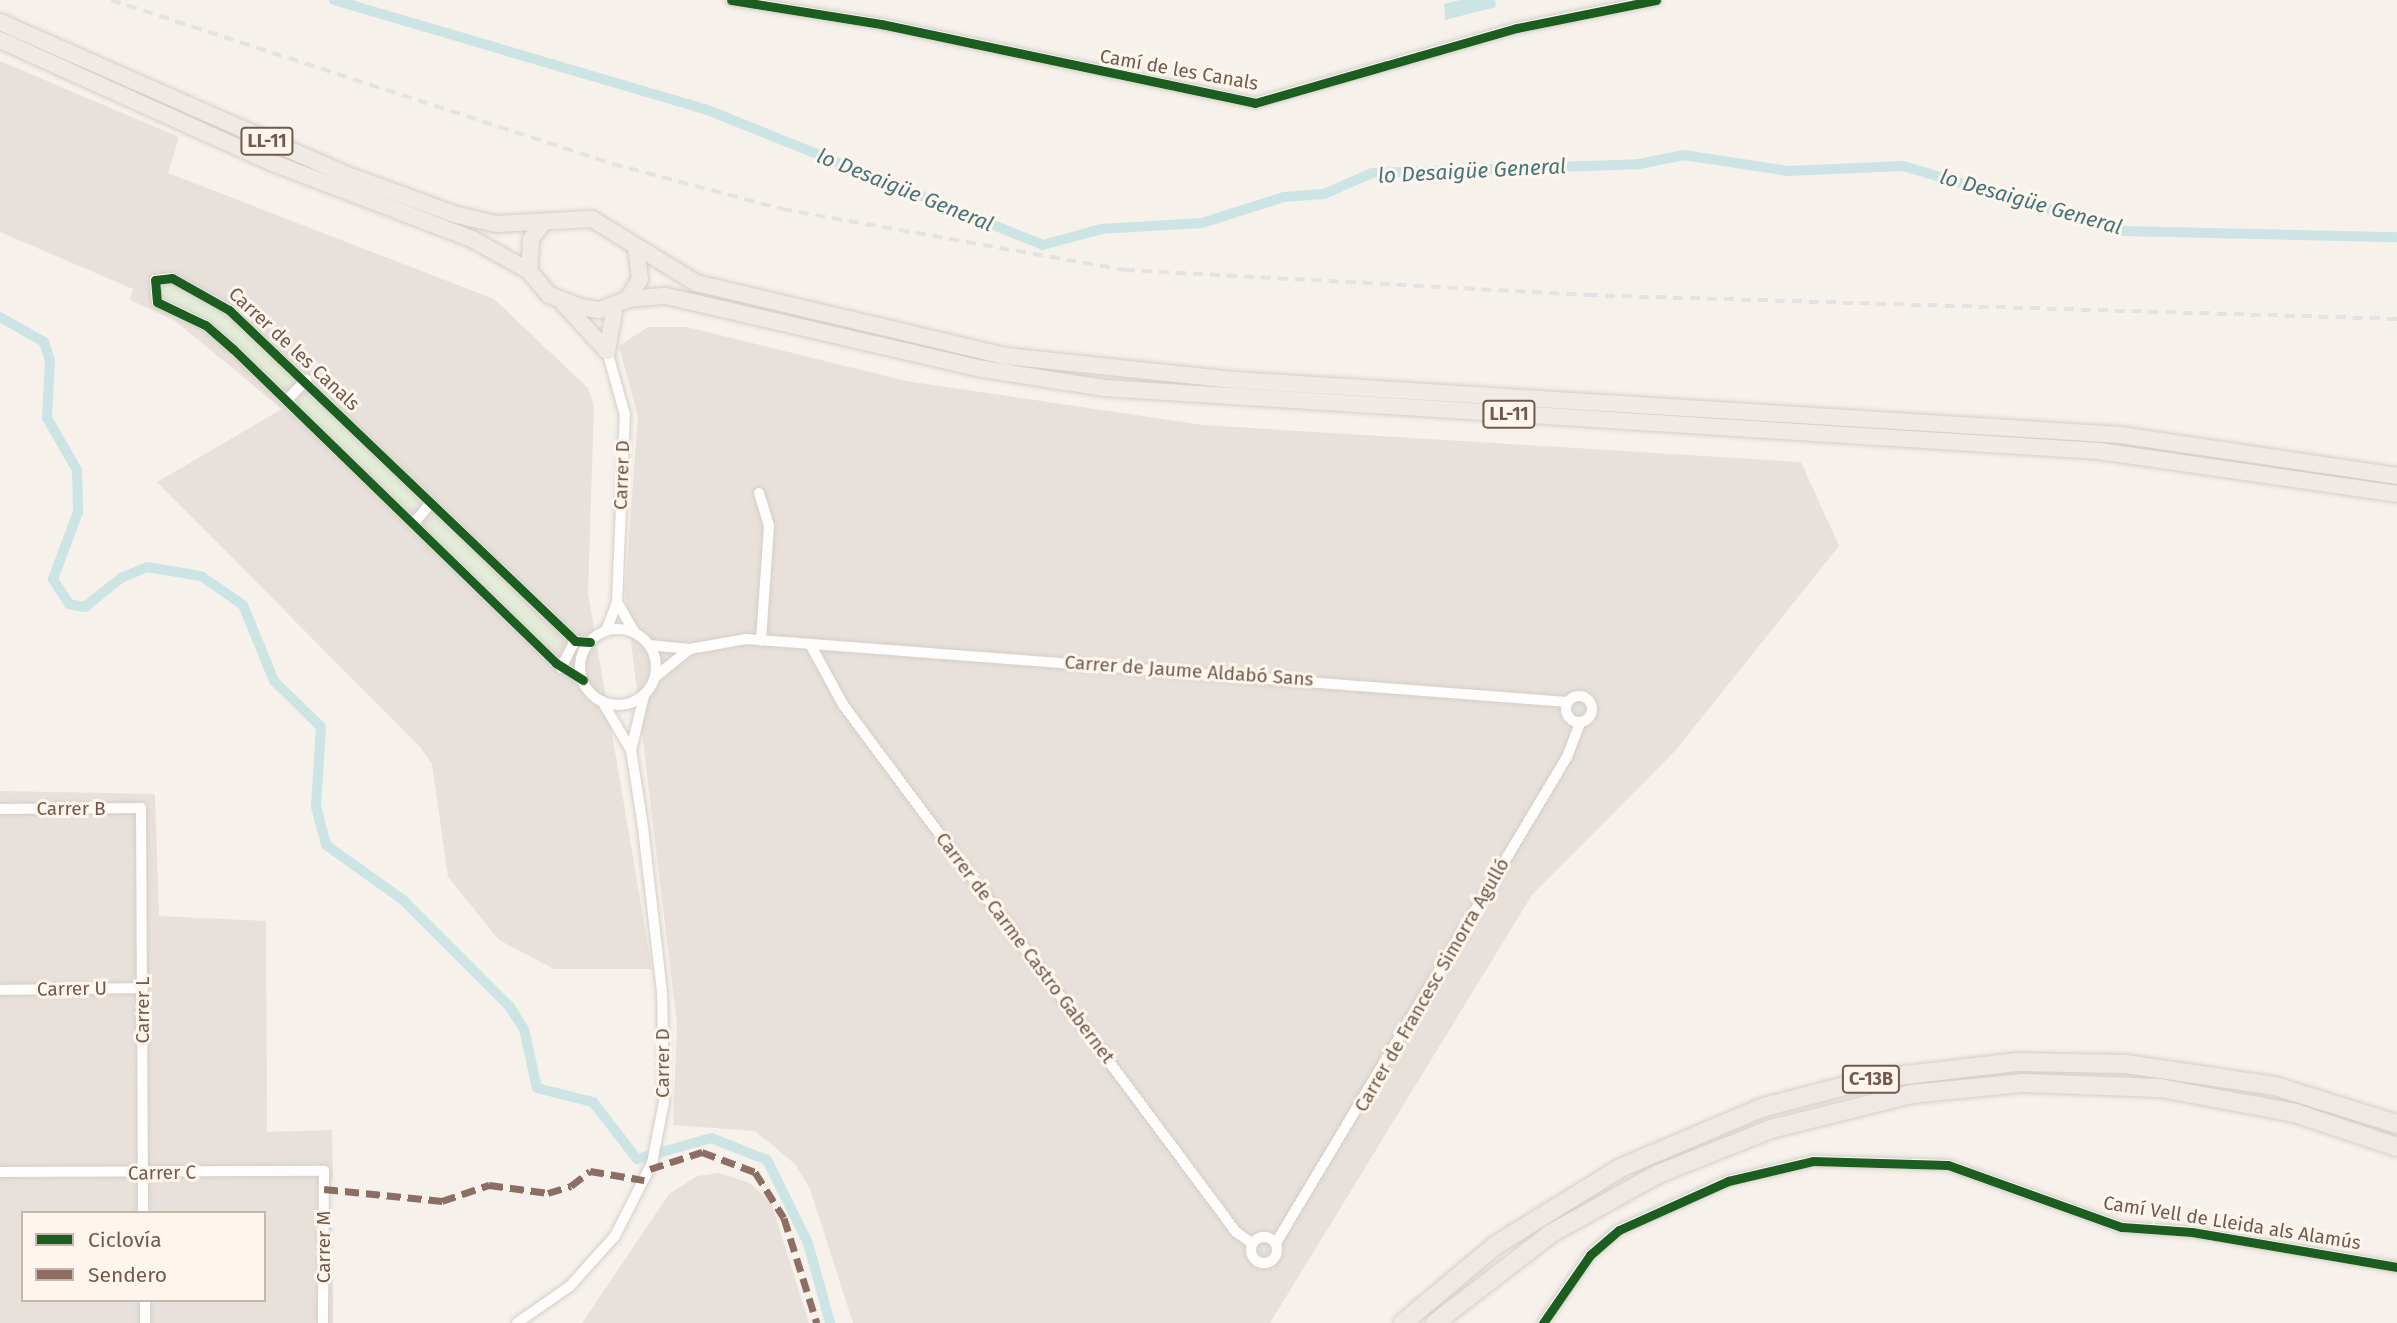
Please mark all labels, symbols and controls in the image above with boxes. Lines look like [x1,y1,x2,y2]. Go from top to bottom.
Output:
street label: Camí de les Canals [1098,45,1260,95]
road number: LL-11 [239,126,295,156]
water label: lo Desaigüe General [813,143,997,237]
water label: lo Desaigüe General [1377,153,1567,189]
water label: lo Desaigüe General [1937,164,2125,240]
street label: Carrer de les Canals [224,282,364,416]
road number: LL-11 [1481,400,1537,428]
street label: Carrer D [609,440,635,510]
street label: Carrer de Jaume Aldabó Sans [1064,651,1314,691]
street label: Carrer B [36,798,106,820]
street label: Carrer de Carme Castro Gabernet [931,828,1119,1068]
street label: Carrer de Francesc Simorra Agulló [1350,854,1514,1116]
street label: Carrer L [132,976,154,1044]
street label: Carrer U [37,977,107,1001]
street label: Carrer D [652,1028,674,1098]
road number: C-13B [1841,1064,1901,1094]
street label: Carrer C [128,1161,196,1185]
street label: Camí Vell de Lleida als Alamús [2102,1191,2362,1255]
legend [21,1211,266,1302]
street label: Carrer M [313,1211,335,1283]
text: Ciclovía [88,1227,162,1253]
text: Sendero [88,1262,167,1288]

